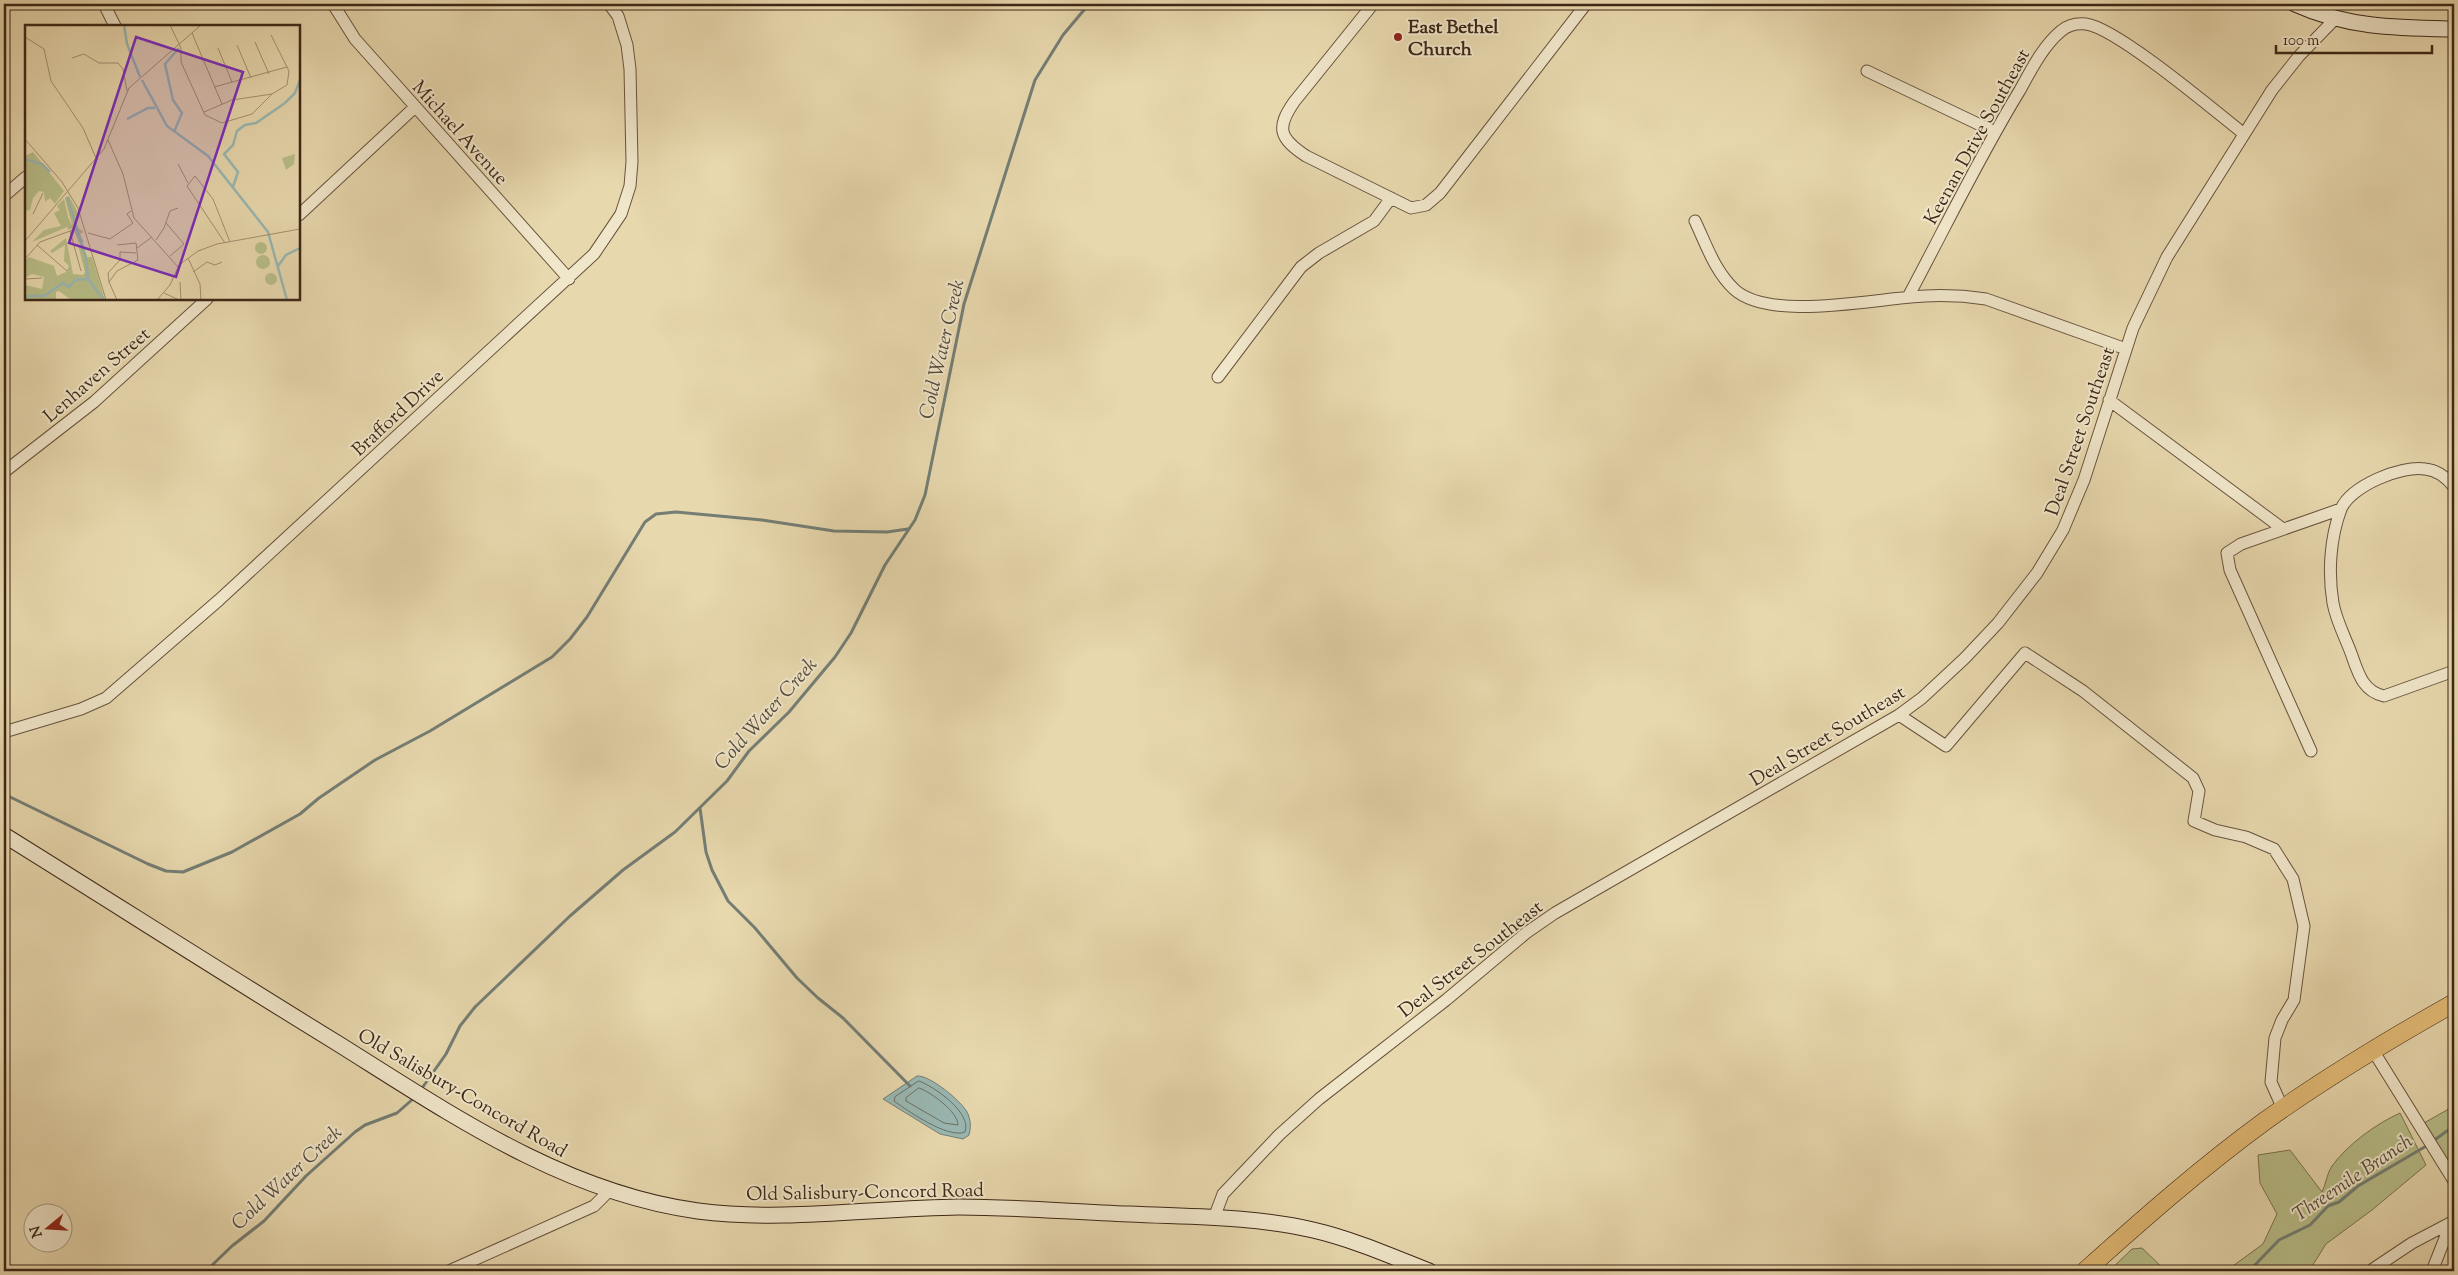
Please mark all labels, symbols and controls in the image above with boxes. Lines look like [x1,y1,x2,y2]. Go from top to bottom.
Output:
place label: East Bethel Church [1408,15,1499,64]
scale bar [2276,22,2432,54]
inset map [25,25,300,300]
marker: East Bethel Church [1392,31,1404,43]
text: 100 m [2283,31,2320,52]
street label: Keenan Drive Southeast [1919,44,2038,230]
street label: Michael Avenue [405,75,514,192]
water label: Cold Water Creek [913,277,974,422]
street label: Lenhaven Street [38,321,157,430]
street label: Deal Street Southeast [2040,343,2123,520]
street label: Brafford Drive [347,364,451,464]
water label: Cold Water Creek [708,652,825,777]
street label: Deal Street Southeast [1746,680,1911,794]
street label: Deal Street Southeast [1394,895,1550,1025]
street label: Old Salisbury-Concord Road [352,1023,572,1165]
water label: Cold Water Creek [226,1120,350,1238]
water label: Threemile Branch [2288,1128,2420,1230]
street label: Old Salisbury-Concord Road [746,1178,985,1209]
north arrow [22,1202,72,1252]
text: N [26,1223,49,1240]

